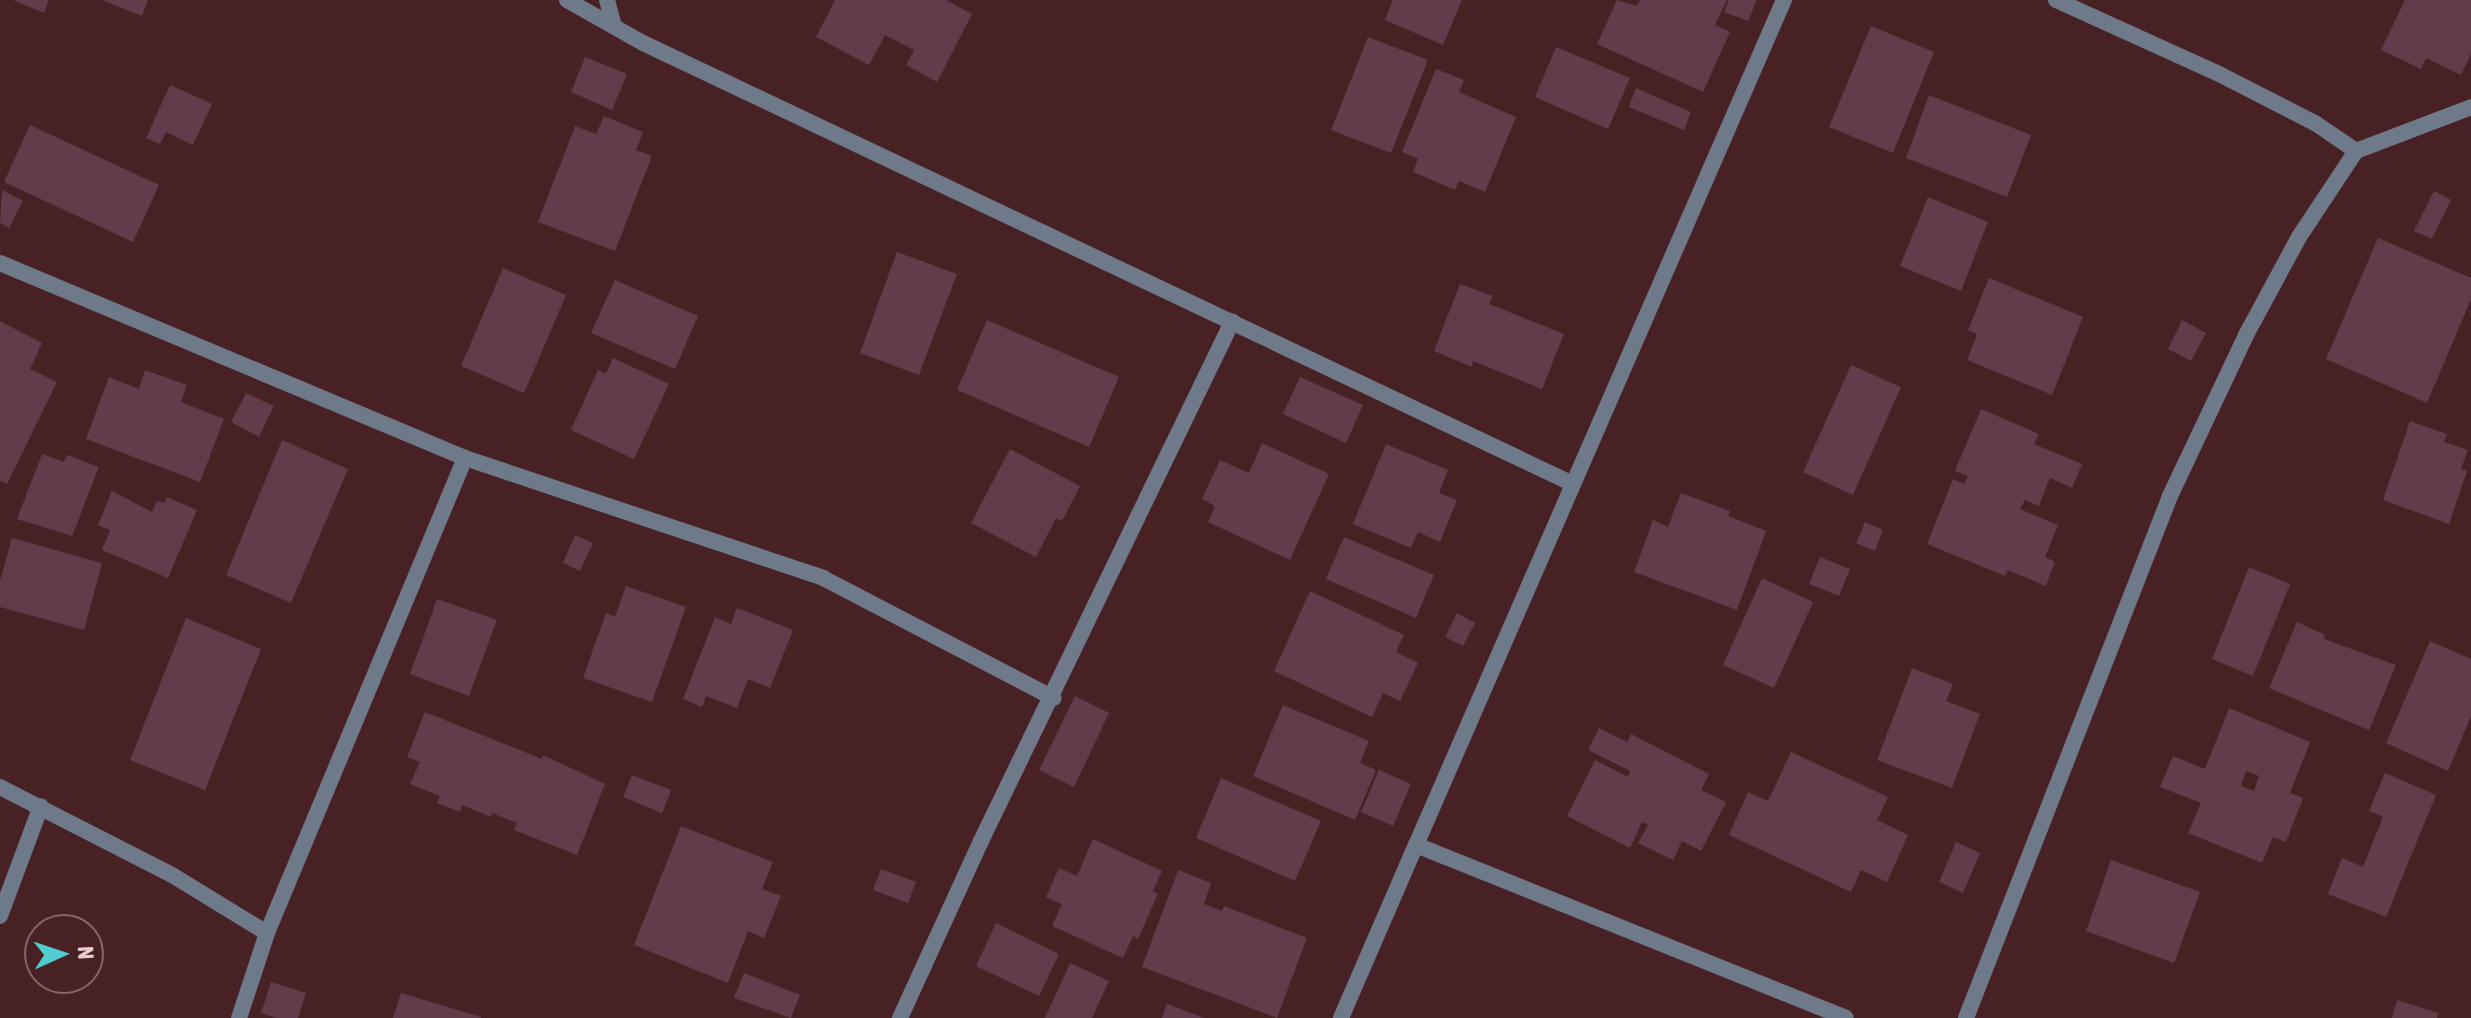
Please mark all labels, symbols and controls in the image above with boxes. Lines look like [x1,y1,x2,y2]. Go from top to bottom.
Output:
north arrow [24,914,104,994]
text: N [73,946,99,960]

